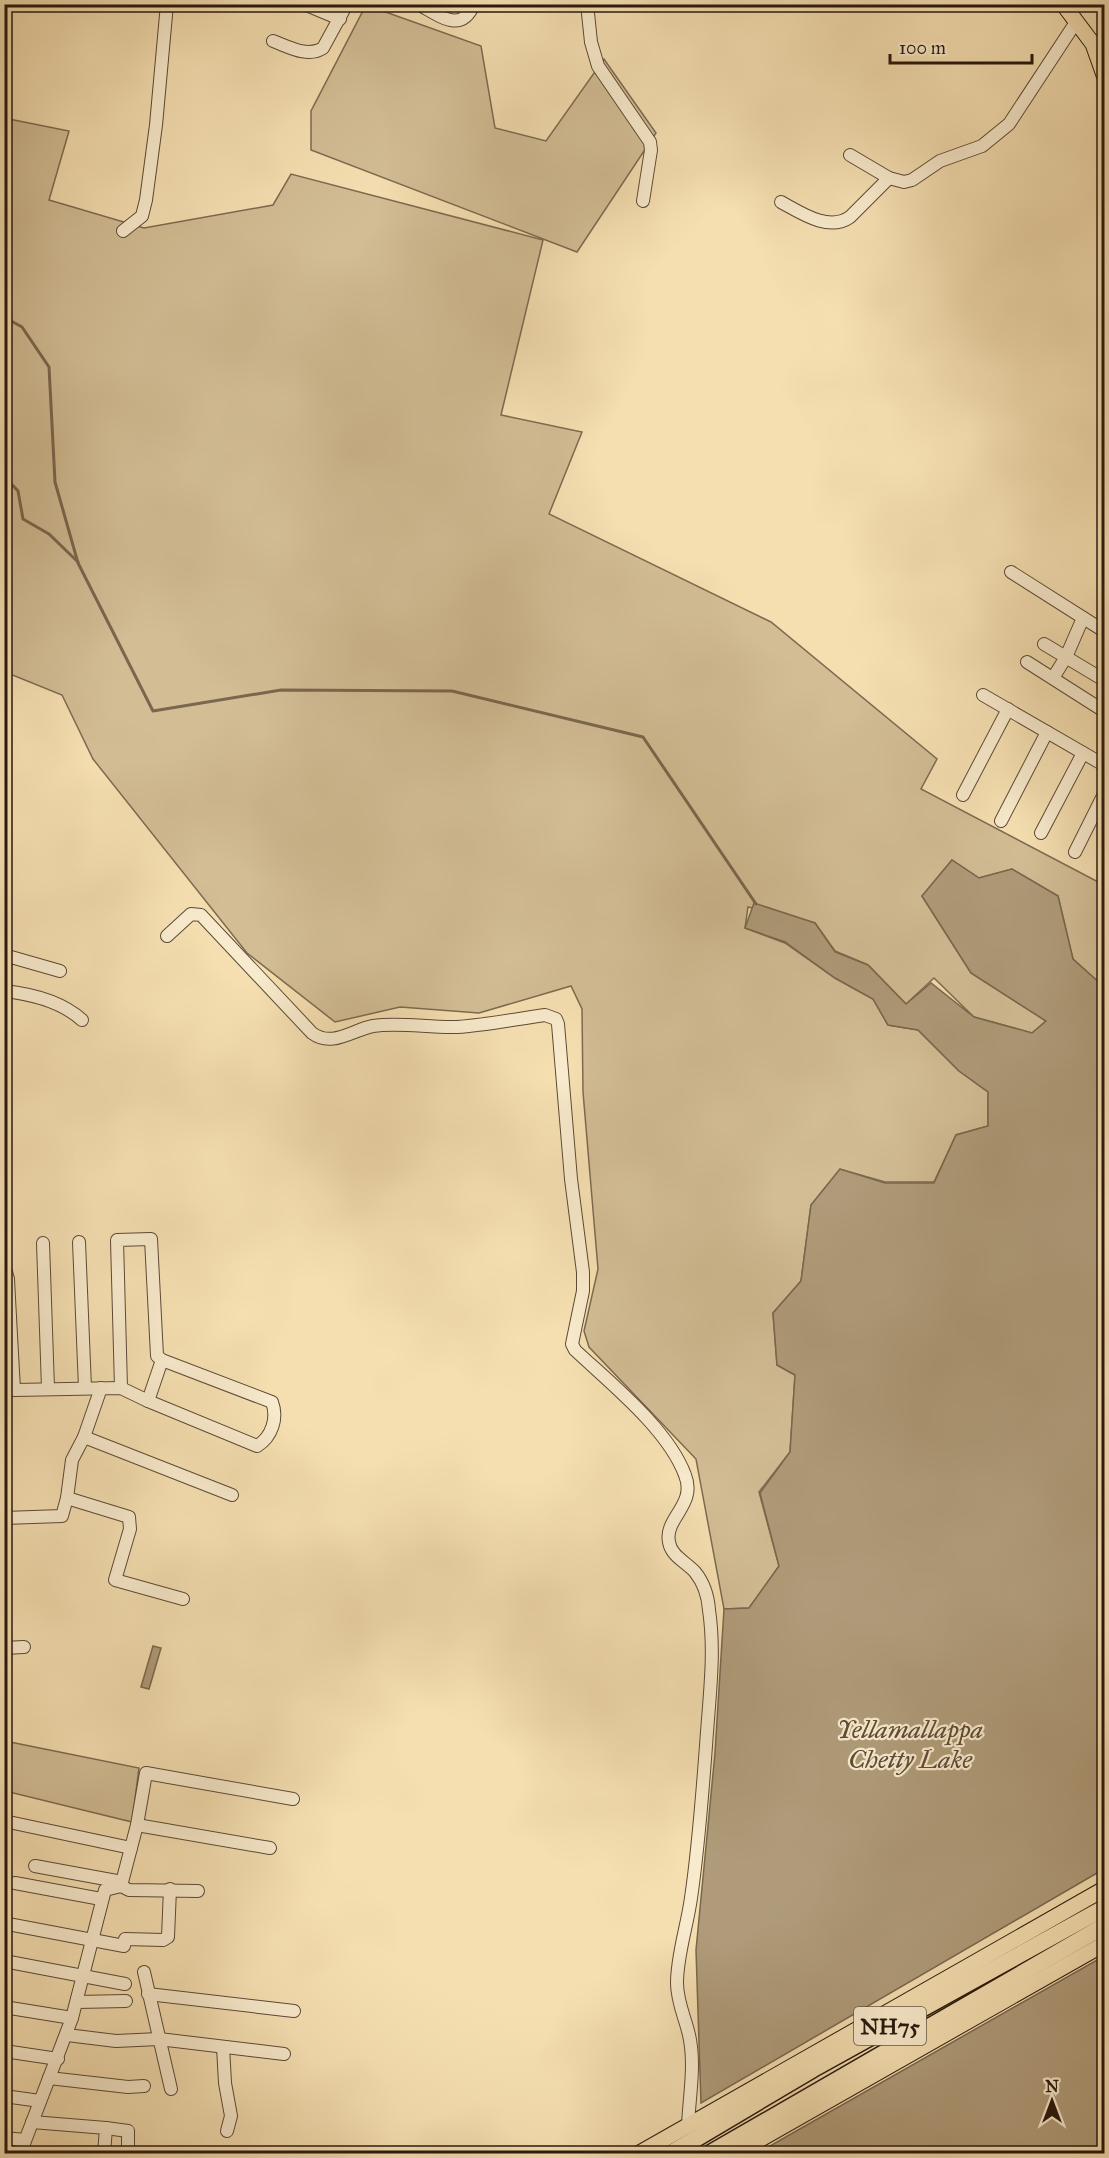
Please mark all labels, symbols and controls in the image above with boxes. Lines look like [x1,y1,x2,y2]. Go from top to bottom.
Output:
scale bar [890,27,1032,65]
text: 100 m [899,37,946,59]
water label: Yellamallappa Chetty Lake [837,1713,983,1775]
road number: NH75 [854,2007,926,2045]
north arrow [1022,2071,1082,2131]
text: N [1045,2077,1059,2096]

